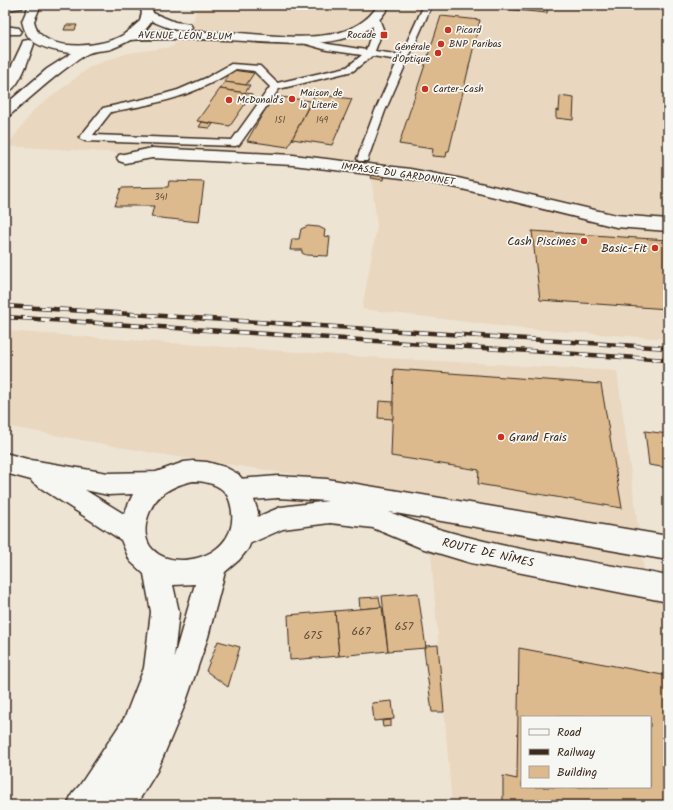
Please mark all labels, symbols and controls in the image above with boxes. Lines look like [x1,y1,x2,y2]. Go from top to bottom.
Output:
place label: Picard [456,22,482,38]
marker: Picard [443,25,453,35]
street label: AVENUE LÉON BLUM [138,27,232,45]
place label: Rocade [347,27,377,43]
marker: Rocade [379,30,389,40]
place label: BNP Paribas [449,36,502,52]
place label: Générale d'Optique [392,39,430,67]
marker: BNP Paribas [436,39,446,49]
marker: Générale d'Optique [433,48,443,58]
place label: Carter-Cash [433,81,484,97]
marker: Carter-Cash [420,84,430,94]
place label: Maison de la Literie [300,85,343,113]
place label: McDonald's [237,92,284,108]
marker: Maison de la Literie [287,94,297,104]
marker: McDonald's [224,95,234,105]
house number: 151 [275,113,285,128]
house number: 149 [316,113,329,128]
street label: IMPASSE DU GARDONNET [340,158,458,190]
house number: 341 [155,190,168,205]
place label: Cash Piscines [507,232,576,251]
marker: Cash Piscines [579,236,589,246]
place label: Basic-Fit [601,239,647,258]
marker: Basic-Fit [650,243,660,253]
place label: Grand Frais [509,428,567,447]
marker: Grand Frais [496,432,506,442]
street label: ROUTE DE NÎMES [440,533,537,573]
house number: 657 [395,617,414,636]
house number: 667 [352,622,371,641]
house number: 675 [304,626,324,645]
legend [521,716,651,788]
text: Road [557,723,582,742]
text: Railway [557,743,595,762]
text: Building [557,763,597,782]

